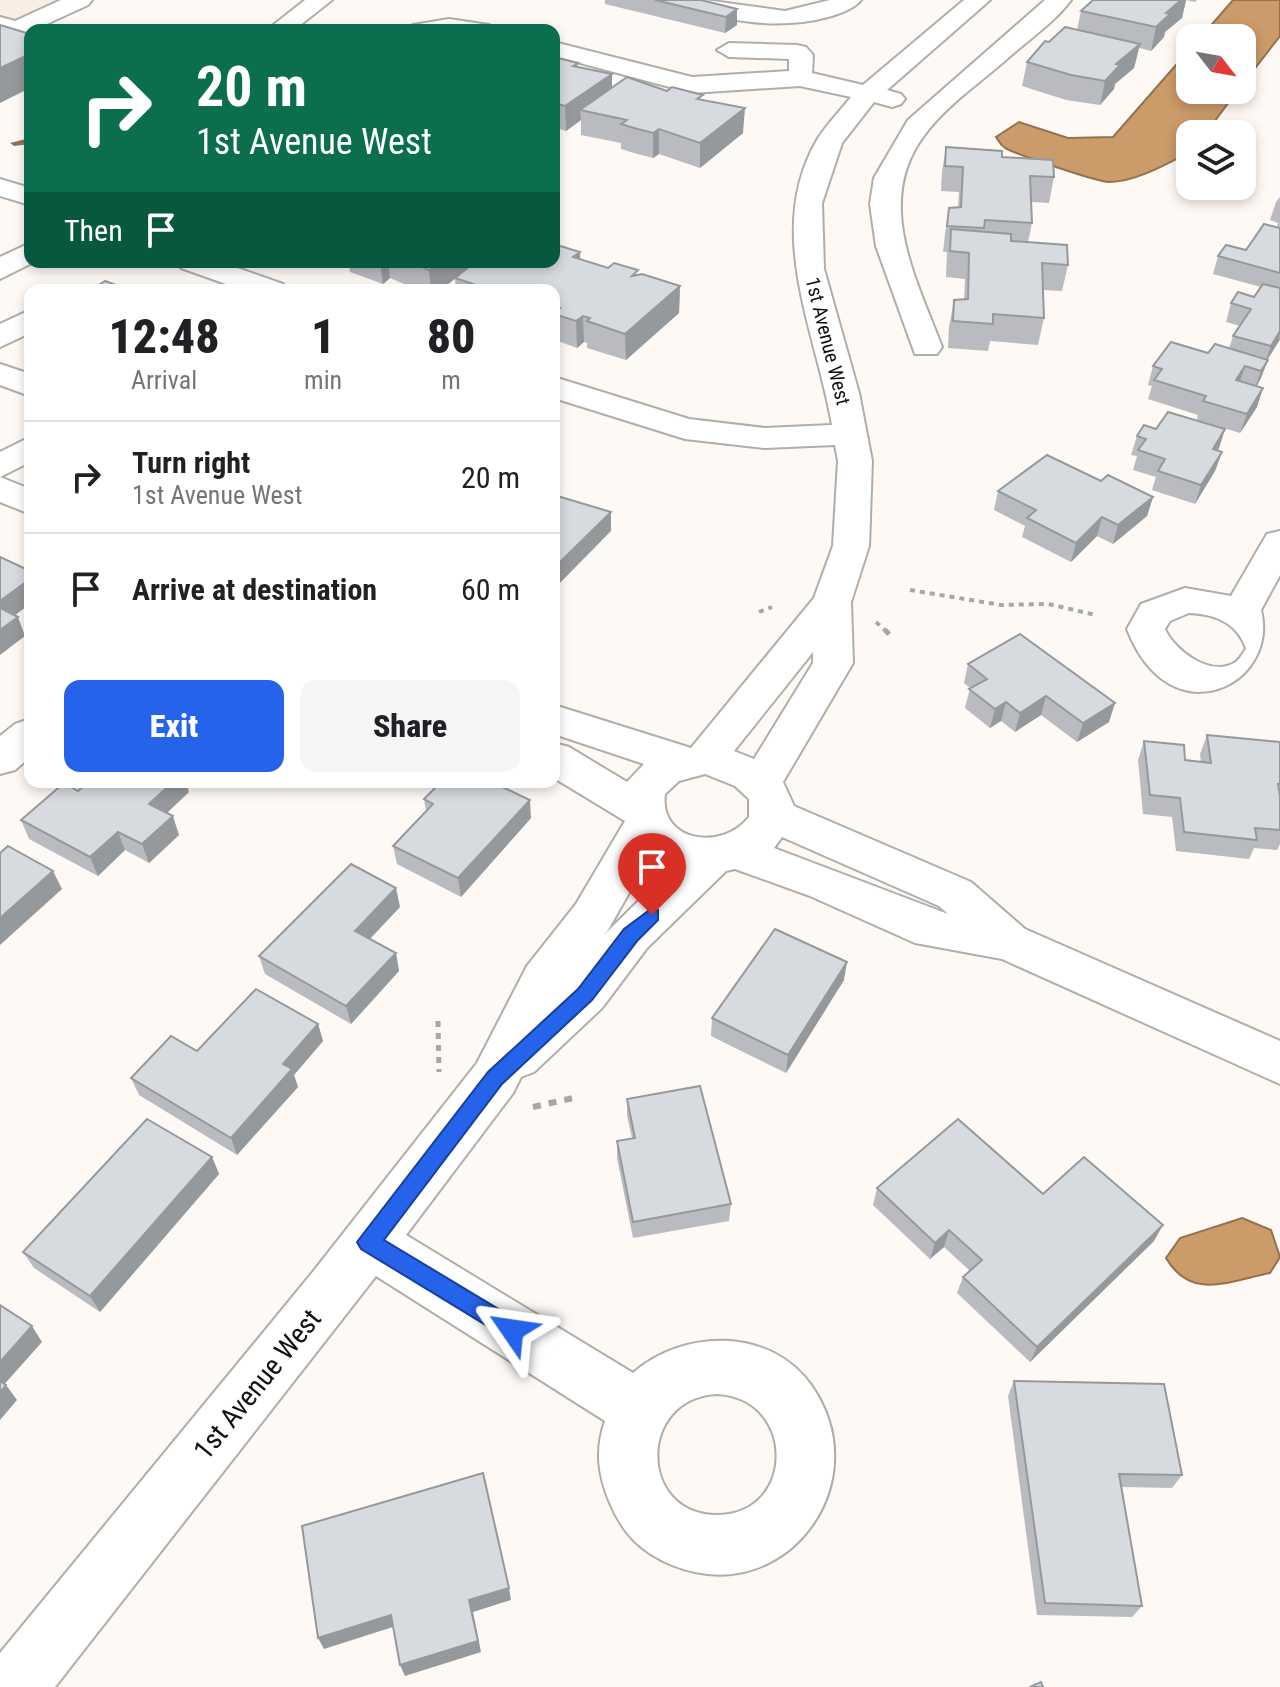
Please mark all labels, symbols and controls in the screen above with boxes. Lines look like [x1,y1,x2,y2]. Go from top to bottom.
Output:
north arrow [1176,24,1256,104]
map controls [1176,24,1256,200]
text: 20 m [196,54,307,120]
icon: right [64,56,168,160]
button: layers [1176,120,1256,200]
text: 1st Avenue West [196,121,432,163]
icon: arrive [139,208,183,252]
text: Then [64,213,123,248]
street label: 1st Avenue West [801,275,856,408]
text: 12:48 [108,308,220,365]
text: 1 [311,308,335,365]
text: 80 [427,308,475,365]
text: Arrival [131,365,197,395]
text: min [304,365,342,395]
text: m [441,365,461,395]
text: Turn right [132,445,250,480]
icon: right [64,455,108,499]
text: 20 m [461,460,520,495]
text: 1st Avenue West [132,480,302,510]
icon: arrive [64,567,108,611]
text: Arrive at destination [132,572,377,607]
text: 60 m [461,572,520,607]
button: Exit [64,680,284,772]
button: Share [300,680,520,772]
pin [618,833,686,915]
icon: arrive [630,845,674,889]
position arrow [470,1288,554,1372]
street label: 1st Avenue West [187,1303,328,1466]

